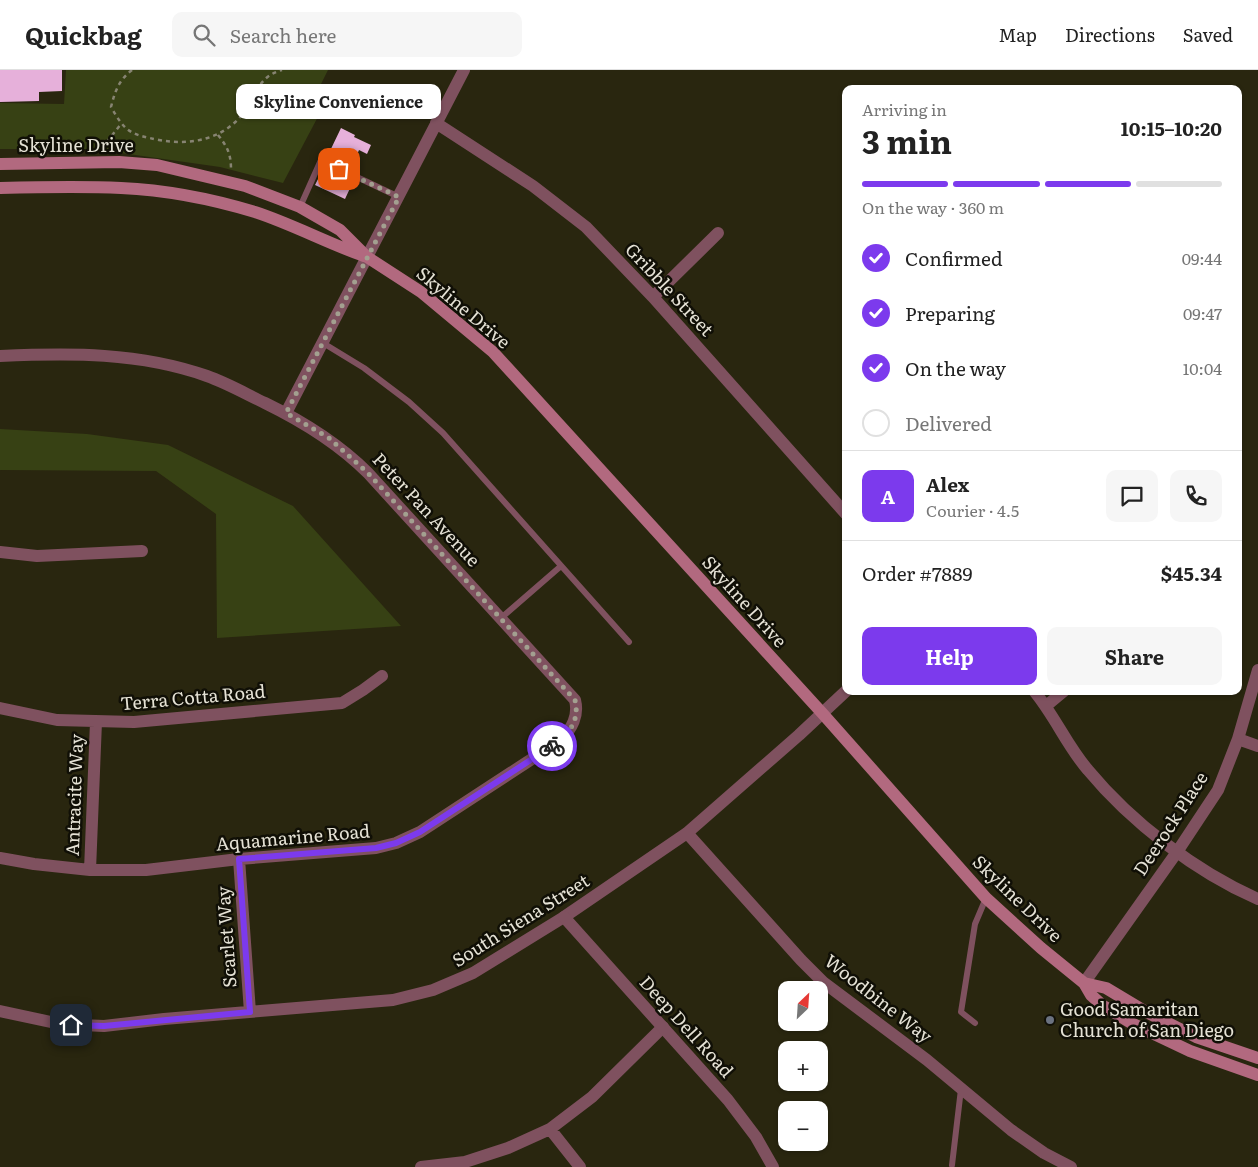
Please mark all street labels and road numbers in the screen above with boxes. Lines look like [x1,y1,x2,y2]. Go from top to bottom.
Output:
street label: Skyline Drive [18,131,134,158]
street label: Gribble Street [620,236,721,342]
street label: Skyline Drive [411,259,517,354]
street label: Peter Pan Avenue [367,446,487,572]
street label: Skyline Drive [696,549,794,653]
street label: Terra Cotta Road [119,677,267,716]
street label: Antracite Way [58,733,89,857]
street label: Deerock Place [1126,766,1214,881]
street label: Aquamarine Road [215,816,371,857]
street label: Skyline Drive [967,848,1069,948]
street label: South Siena Street [446,866,595,973]
street label: Scarlet Way [208,885,243,989]
street label: Woodbine Way [819,947,939,1049]
street label: Deep Dell Road [634,969,740,1083]

